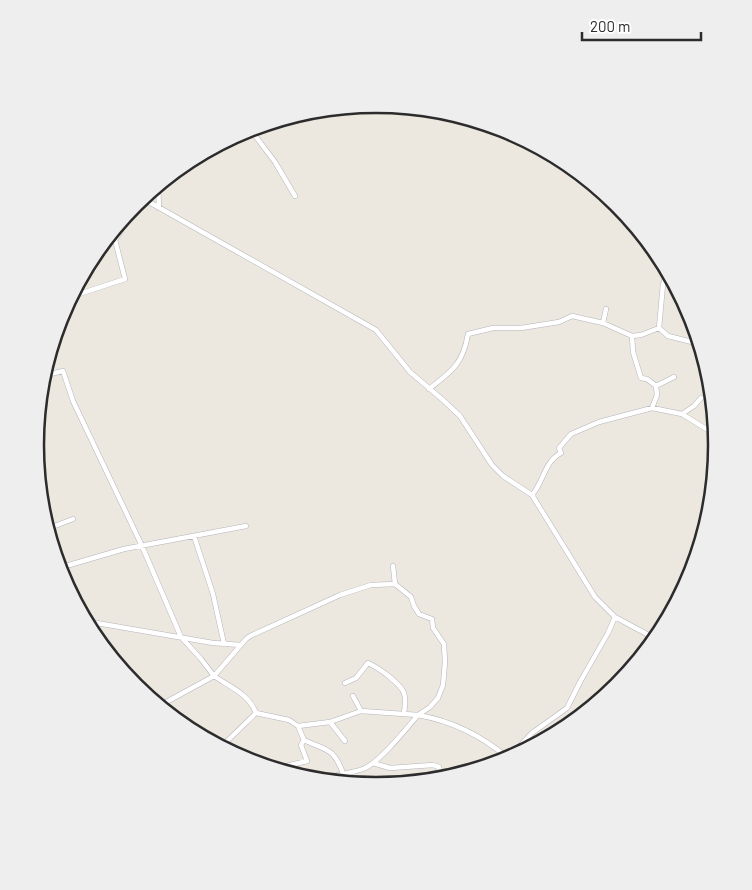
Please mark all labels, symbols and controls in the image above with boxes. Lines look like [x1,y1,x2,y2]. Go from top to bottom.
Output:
scale bar [582,10,701,42]
text: 200 m [590,17,630,35]

